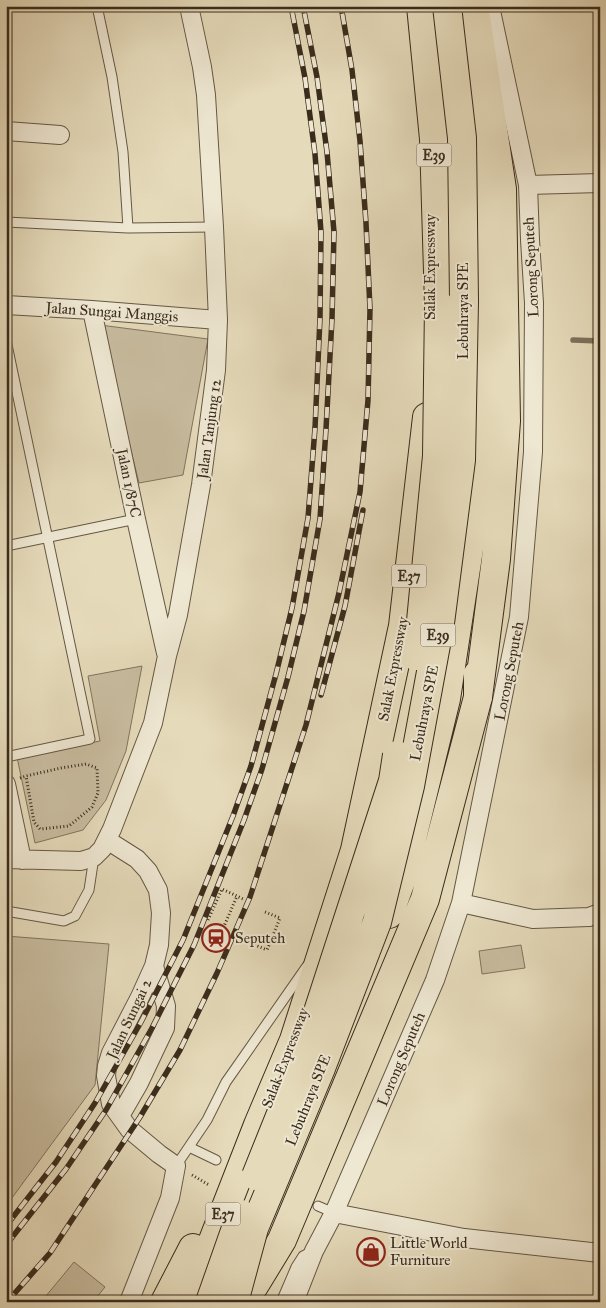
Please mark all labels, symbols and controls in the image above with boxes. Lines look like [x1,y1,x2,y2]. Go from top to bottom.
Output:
road number: E39 [416,144,452,166]
street label: Salak Expressway [421,213,439,320]
street label: Lorong Seputeh [519,216,543,318]
street label: Lebuhraya SPE [454,262,472,360]
street label: Jalan Sungai Manggis [43,298,179,327]
street label: Jalan Tanjung 12 [193,377,226,482]
street label: Jalan 1/87C [112,445,145,519]
road number: E37 [392,564,426,588]
street label: Salak Expressway [374,614,412,723]
street label: Lorong Seputeh [491,619,528,722]
road number: E39 [420,624,456,646]
street label: Lebuhraya SPE [406,663,442,762]
station icon: Seputeh [201,923,231,953]
place label: Seputeh [235,929,286,947]
street label: Jalan Sungai 2 [102,975,157,1064]
street label: Salak Expressway [258,1004,313,1111]
street label: Lorong Seputeh [373,1009,429,1109]
street label: Lebuhraya SPE [281,1051,335,1148]
road number: E37 [206,1202,240,1226]
place label: Little World Furniture [390,1234,468,1269]
shop icon: Little World Furniture [356,1237,386,1267]

